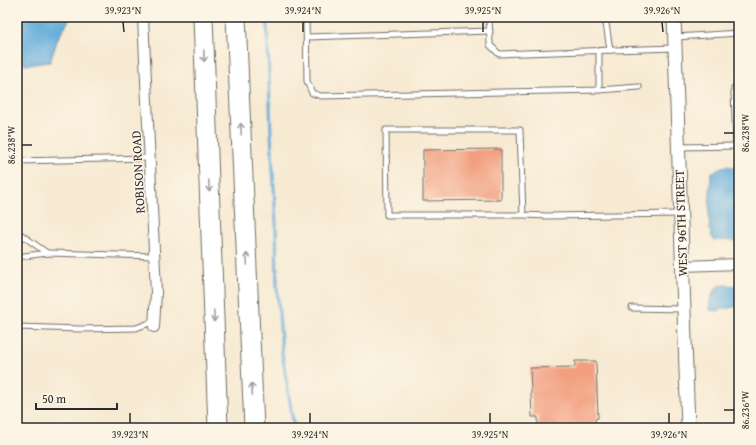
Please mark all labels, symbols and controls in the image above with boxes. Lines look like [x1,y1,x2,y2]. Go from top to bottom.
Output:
text: 39.923°N [105,3,142,18]
text: 39.924°N [285,3,322,18]
text: 39.925°N [465,3,502,18]
text: 39.926°N [644,3,681,18]
one-way arrow [201,49,208,62]
text: 86.238°W [738,113,753,152]
one-way arrow [237,123,245,136]
text: 86.238°W [4,125,19,164]
street label: ROBISON ROAD [126,130,150,214]
street label: WEST 96TH STREET [670,169,692,277]
one-way arrow [205,179,213,192]
one-way arrow [243,253,250,266]
one-way arrow [210,309,218,322]
one-way arrow [249,383,256,396]
scale bar [36,385,117,411]
text: 50 m [42,390,66,407]
text: 86.236°W [738,390,753,429]
text: 39.923°N [112,427,149,442]
text: 39.924°N [292,427,329,442]
text: 39.925°N [472,427,509,442]
text: 39.926°N [651,427,688,442]

